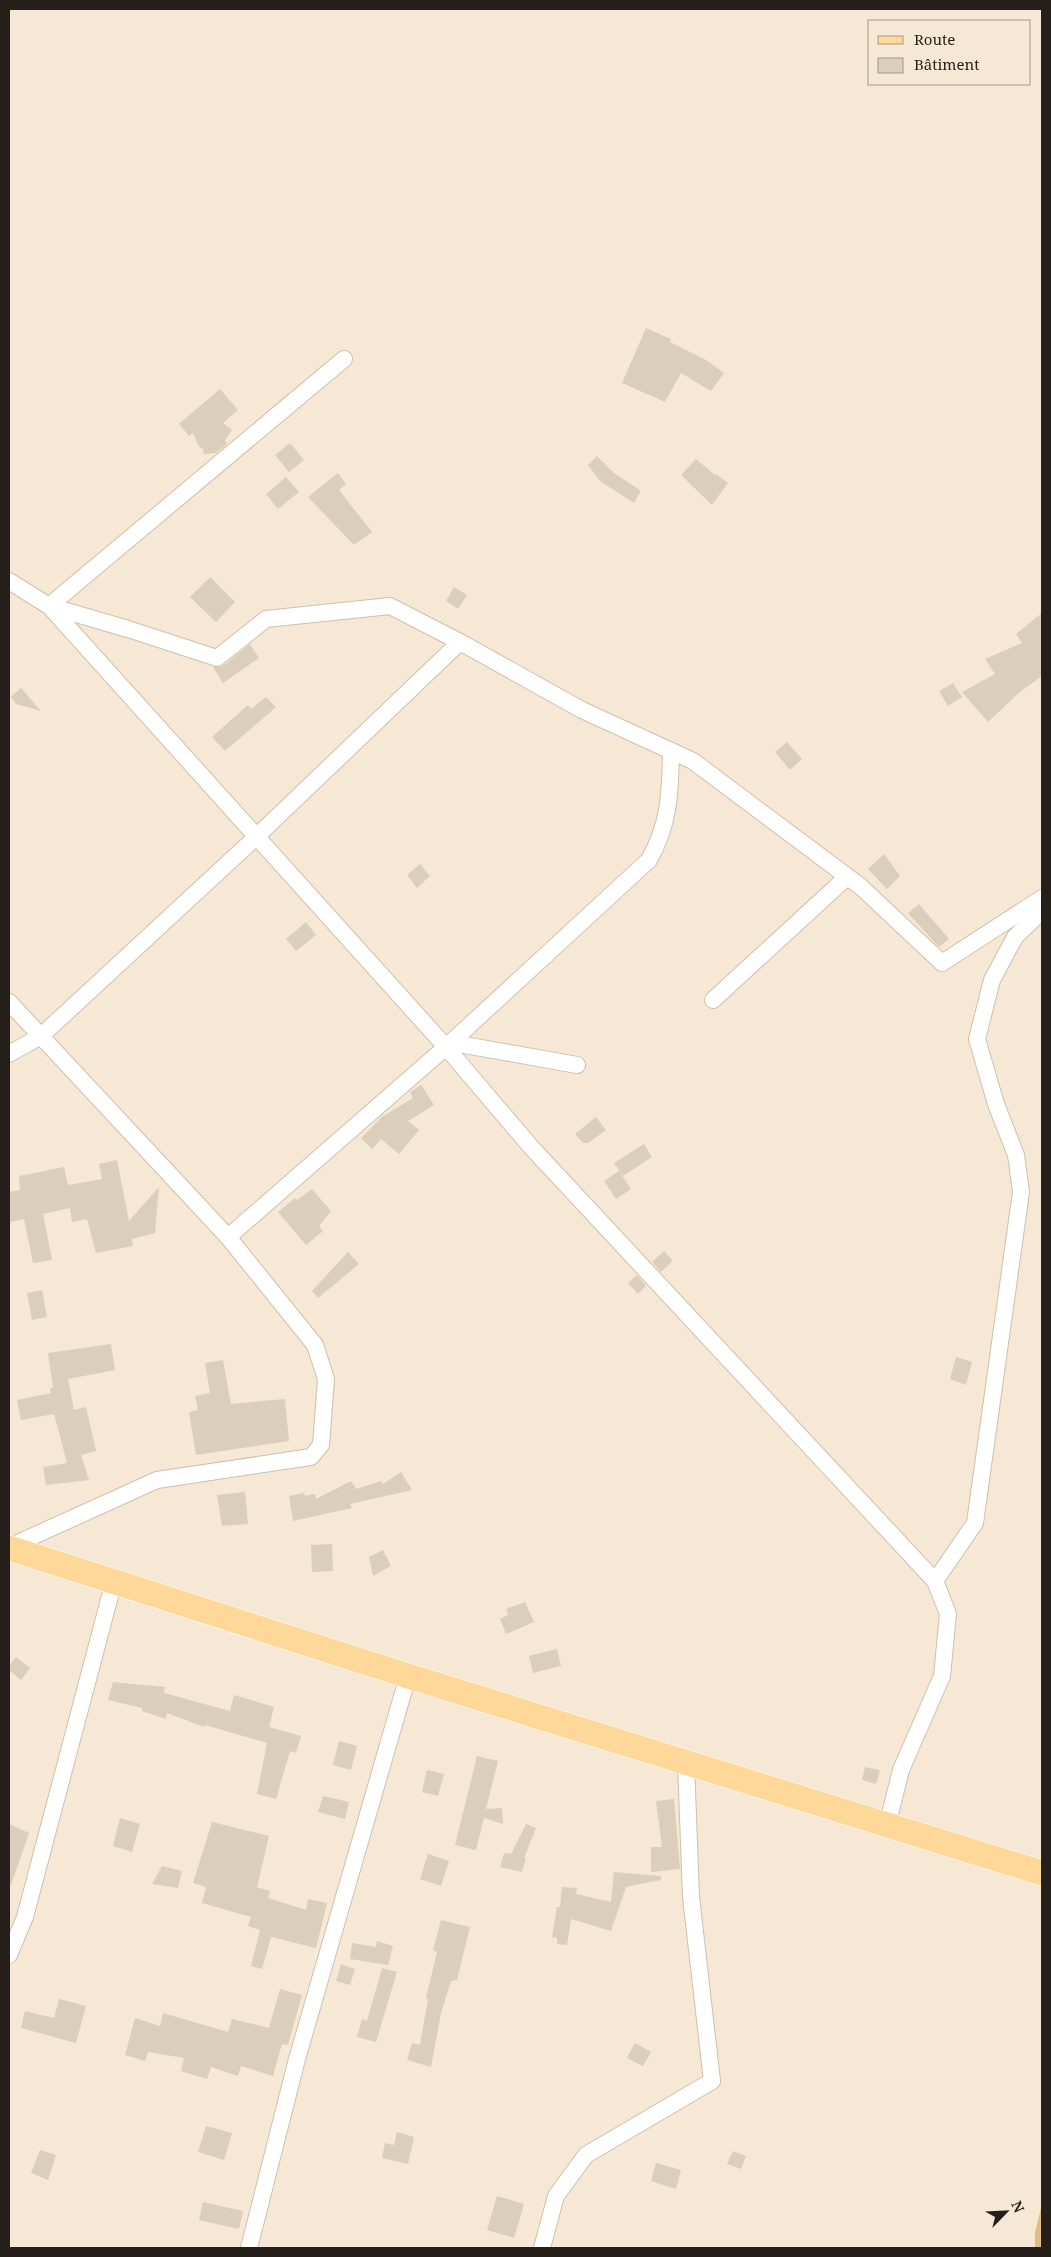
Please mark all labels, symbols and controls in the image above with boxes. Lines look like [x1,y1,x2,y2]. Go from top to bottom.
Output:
legend [868,20,1031,85]
text: Route [914,29,955,49]
text: Bâtiment [914,54,980,74]
north arrow [981,2187,1031,2237]
text: N [1007,2198,1029,2215]

